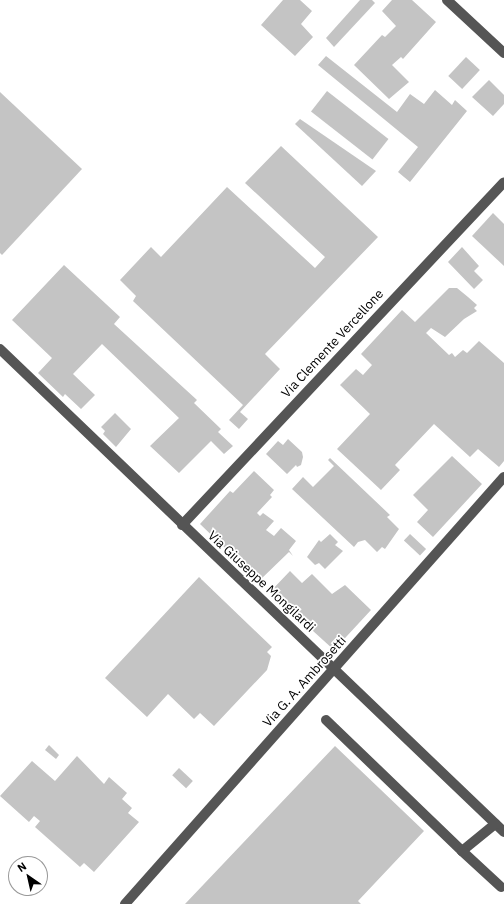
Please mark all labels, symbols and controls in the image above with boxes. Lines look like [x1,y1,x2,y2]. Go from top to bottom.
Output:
street label: Via Clemente Vercellone [279,287,387,401]
street label: Via Giuseppe Mongilardi [204,528,318,636]
street label: Via G. A. Ambrosetti [260,633,350,731]
north arrow [8,856,48,896]
text: N [15,859,29,875]

